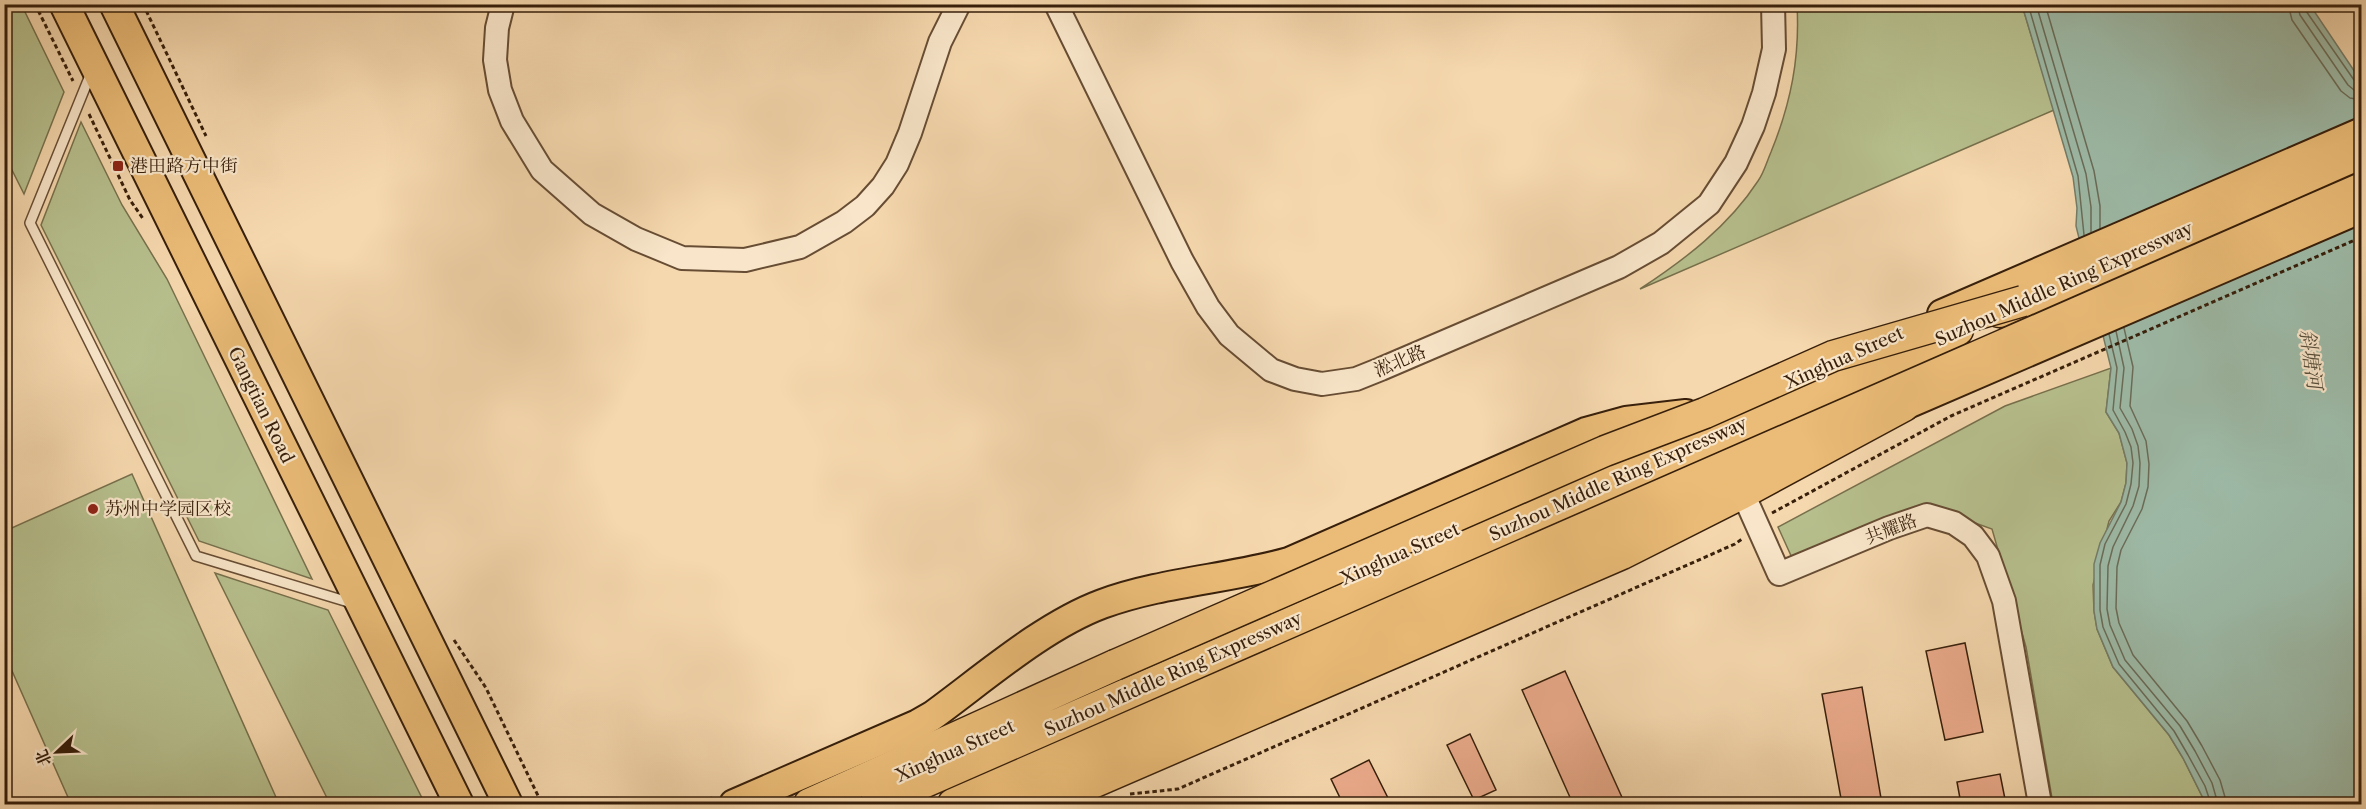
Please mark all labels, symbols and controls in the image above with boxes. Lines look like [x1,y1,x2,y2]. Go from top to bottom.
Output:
place label: 港田路方中街 [130,155,238,177]
marker: 港田路方中街 [111,159,125,173]
street label: Suzhou Middle Ring Expressway [1932,217,2197,351]
street label: Xinghua Street [1780,322,1907,394]
water label: 斜塘河 [2295,328,2327,393]
street label: 淞北路 [1371,340,1429,382]
street label: Gangtian Road [223,343,299,467]
street label: Suzhou Middle Ring Expressway [1486,412,1751,546]
place label: 苏州中学园区校 [105,498,231,520]
marker: 苏州中学园区校 [86,502,100,516]
street label: 共耀路 [1862,509,1920,549]
street label: Xinghua Street [1336,518,1463,590]
street label: Suzhou Middle Ring Expressway [1041,607,1306,741]
street label: Xinghua Street [891,715,1018,787]
north arrow [27,722,87,782]
text: 北 [31,747,56,769]

